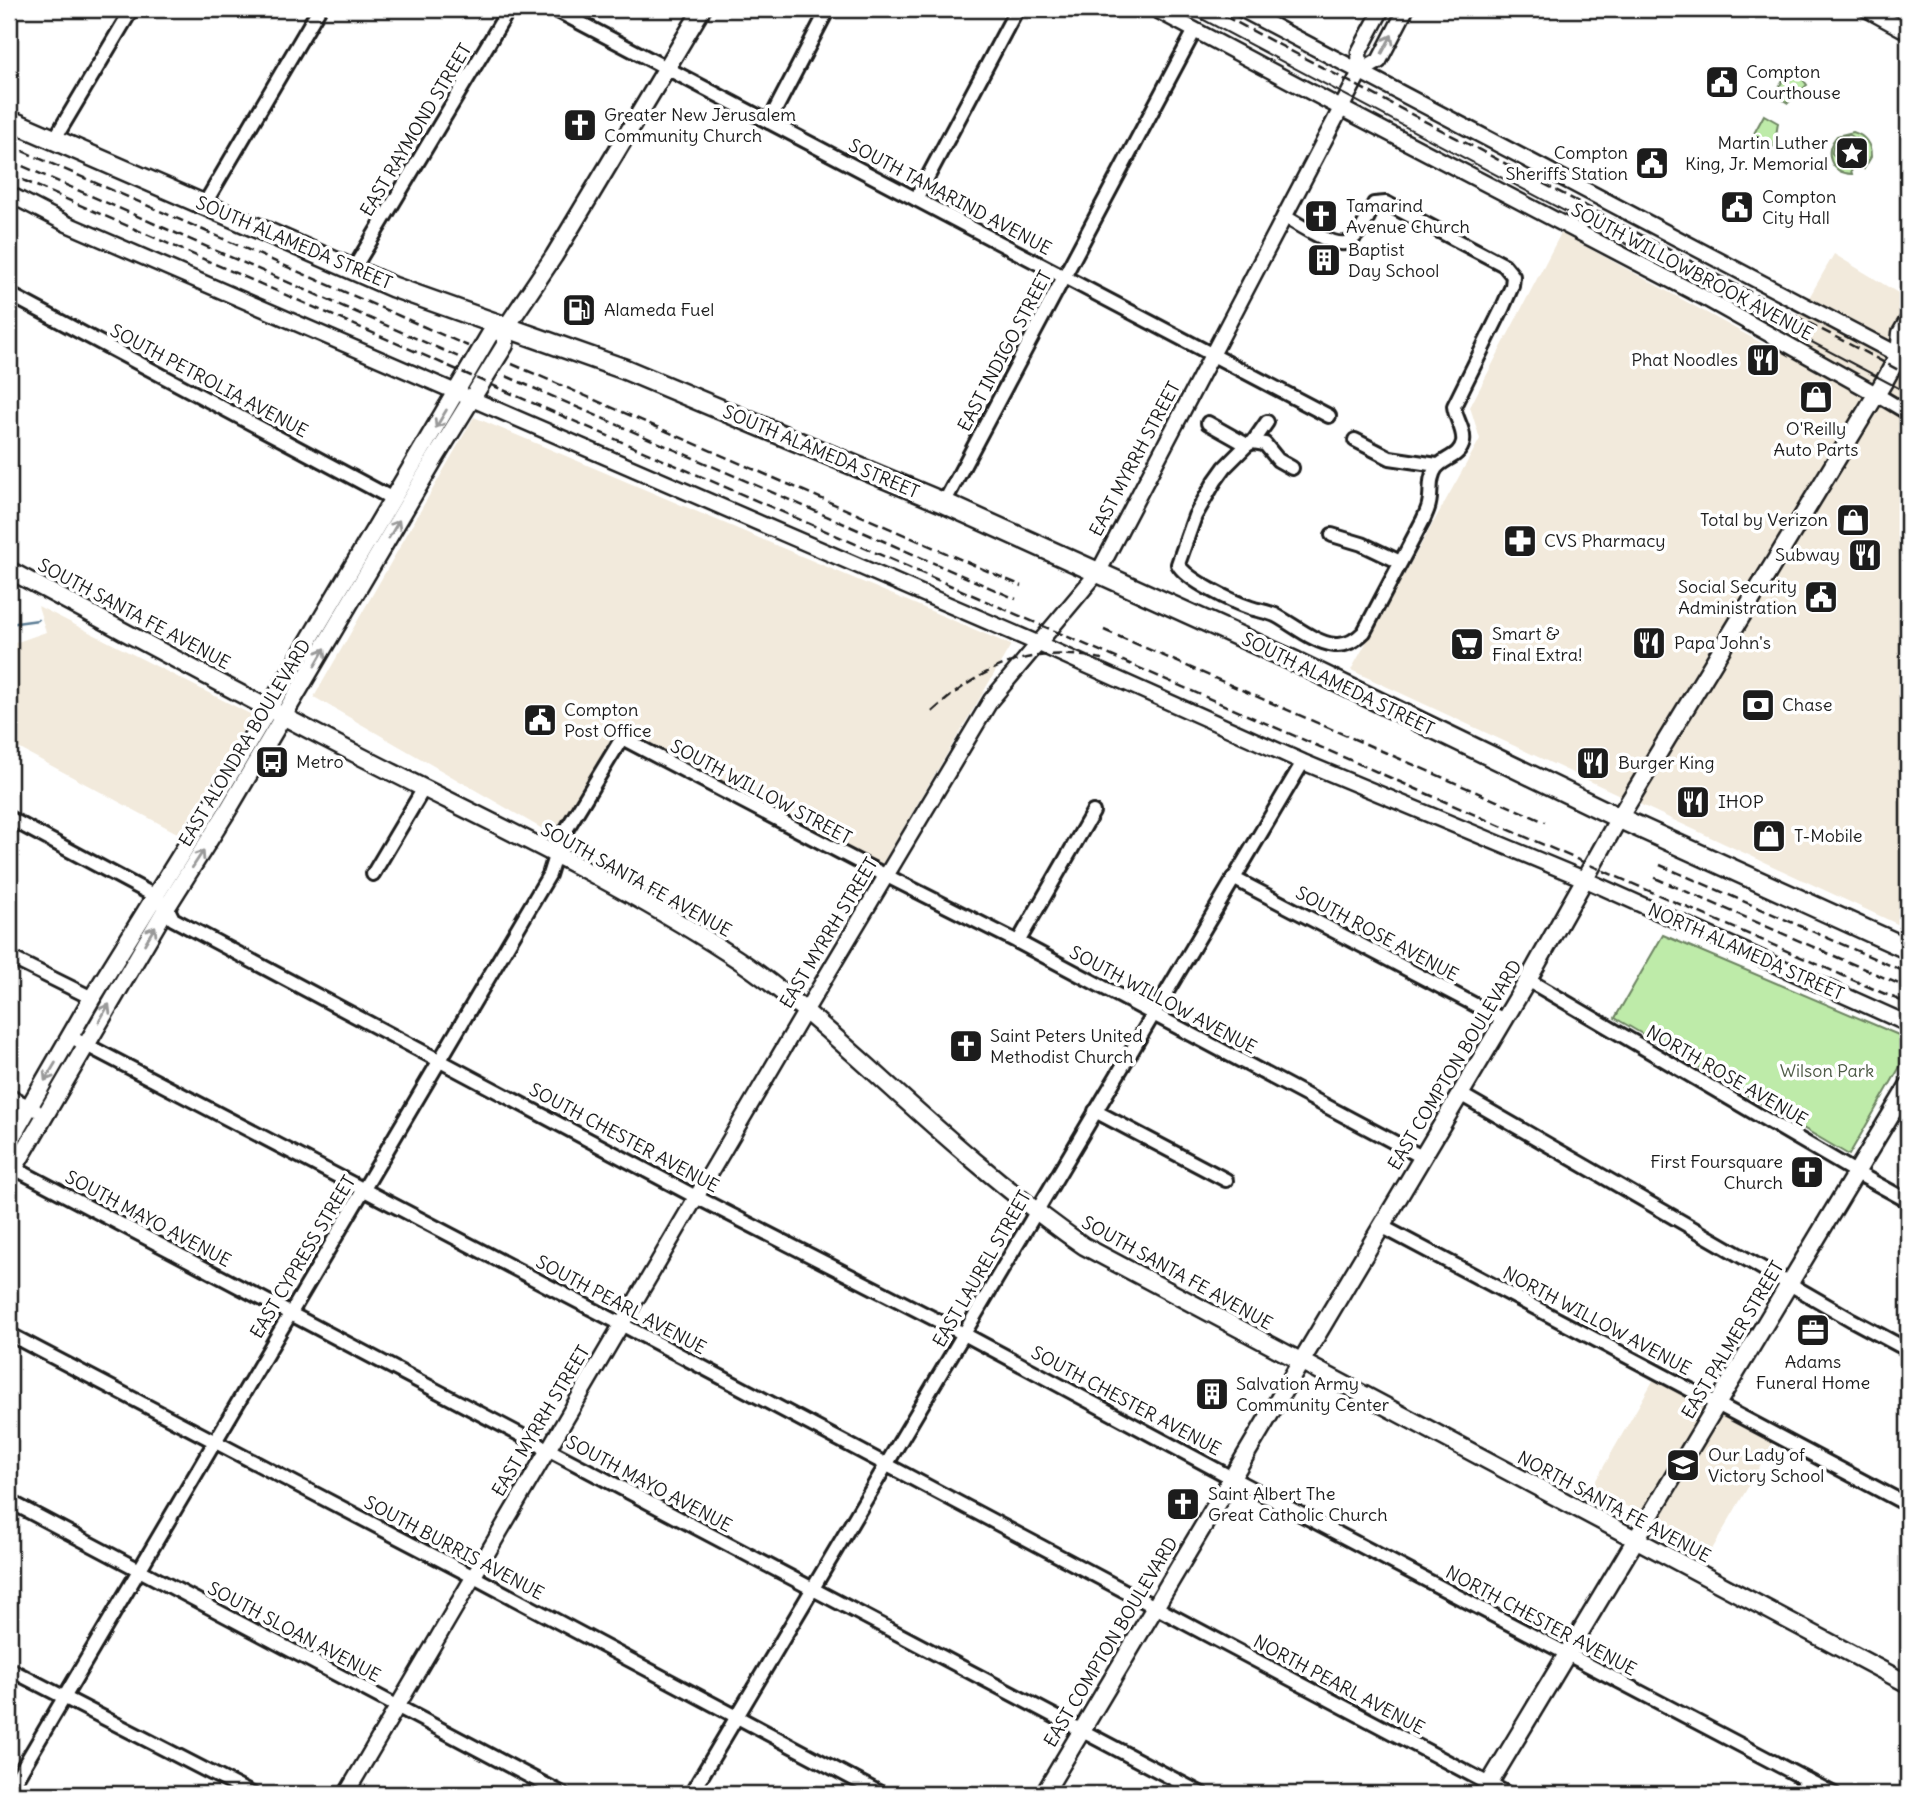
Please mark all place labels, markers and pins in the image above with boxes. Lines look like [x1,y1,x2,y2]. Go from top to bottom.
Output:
place label: Compton Courthouse [1746,60,1841,104]
public building icon: Compton Courthouse [1703,63,1741,101]
place label: Greater New Jerusalem Community Church [604,103,796,147]
church icon: Greater New Jerusalem Community Church [561,106,599,144]
place label: Martin Luther King, Jr. Memorial [1685,131,1829,175]
place icon: Martin Luther King, Jr. Memorial [1833,134,1871,172]
place label: Compton Sheriffs Station [1506,141,1628,185]
public building icon: Compton Sheriffs Station [1633,144,1671,182]
place label: Compton City Hall [1762,185,1836,229]
public building icon: Compton City Hall [1718,188,1756,226]
place label: Tamarind Avenue Church [1346,194,1470,238]
church icon: Tamarind Avenue Church [1302,197,1340,235]
place label: Baptist Day School [1348,238,1439,282]
building icon: Baptist Day School [1305,241,1343,279]
fuel station icon: Alameda Fuel [560,291,598,329]
place label: Alameda Fuel [604,298,714,321]
restaurant icon: Phat Noodles [1744,341,1782,379]
place label: Phat Noodles [1631,348,1738,371]
shop icon: O'Reilly Auto Parts [1797,378,1835,416]
place label: O'Reilly Auto Parts [1774,417,1858,461]
shop icon: Total by Verizon [1834,501,1872,539]
place label: Total by Verizon [1700,508,1828,531]
pharmacy icon: CVS Pharmacy [1501,522,1539,560]
place label: CVS Pharmacy [1544,529,1666,552]
restaurant icon: Subway [1846,536,1884,574]
place label: Subway [1775,543,1840,566]
place label: Social Security Administration [1678,575,1797,619]
public building icon: Social Security Administration [1802,578,1840,616]
place label: Smart & Final Extra! [1492,622,1582,666]
restaurant icon: Papa John's [1630,624,1668,662]
supermarket icon: Smart & Final Extra! [1448,625,1486,663]
place label: Papa John's [1674,631,1771,654]
bank icon: Chase [1739,686,1777,724]
place label: Chase [1782,693,1832,716]
place label: Compton Post Office [564,698,651,742]
public building icon: Compton Post Office [521,701,559,739]
bus stop icon: Metro [253,743,291,781]
restaurant icon: Burger King [1574,744,1612,782]
place label: Metro [296,750,344,773]
place label: Burger King [1618,751,1714,774]
restaurant icon: IHOP [1674,783,1712,821]
place label: IHOP [1718,790,1764,813]
shop icon: T-Mobile [1750,817,1788,855]
place label: T-Mobile [1794,824,1863,847]
place label: Saint Peters United Methodist Church [990,1024,1143,1068]
church icon: Saint Peters United Methodist Church [947,1027,985,1065]
place label: First Foursquare Church [1650,1150,1783,1194]
church icon: First Foursquare Church [1788,1153,1826,1191]
office icon: Adams Funeral Home [1794,1311,1832,1349]
place label: Adams Funeral Home [1756,1350,1870,1394]
place label: Salvation Army Community Center [1236,1372,1390,1416]
building icon: Salvation Army Community Center [1193,1375,1231,1413]
place label: Our Lady of Victory School [1708,1443,1824,1487]
school or university icon: Our Lady of Victory School [1664,1446,1702,1484]
place label: Saint Albert The Great Catholic Church [1208,1482,1388,1526]
church icon: Saint Albert The Great Catholic Church [1164,1485,1202,1523]

